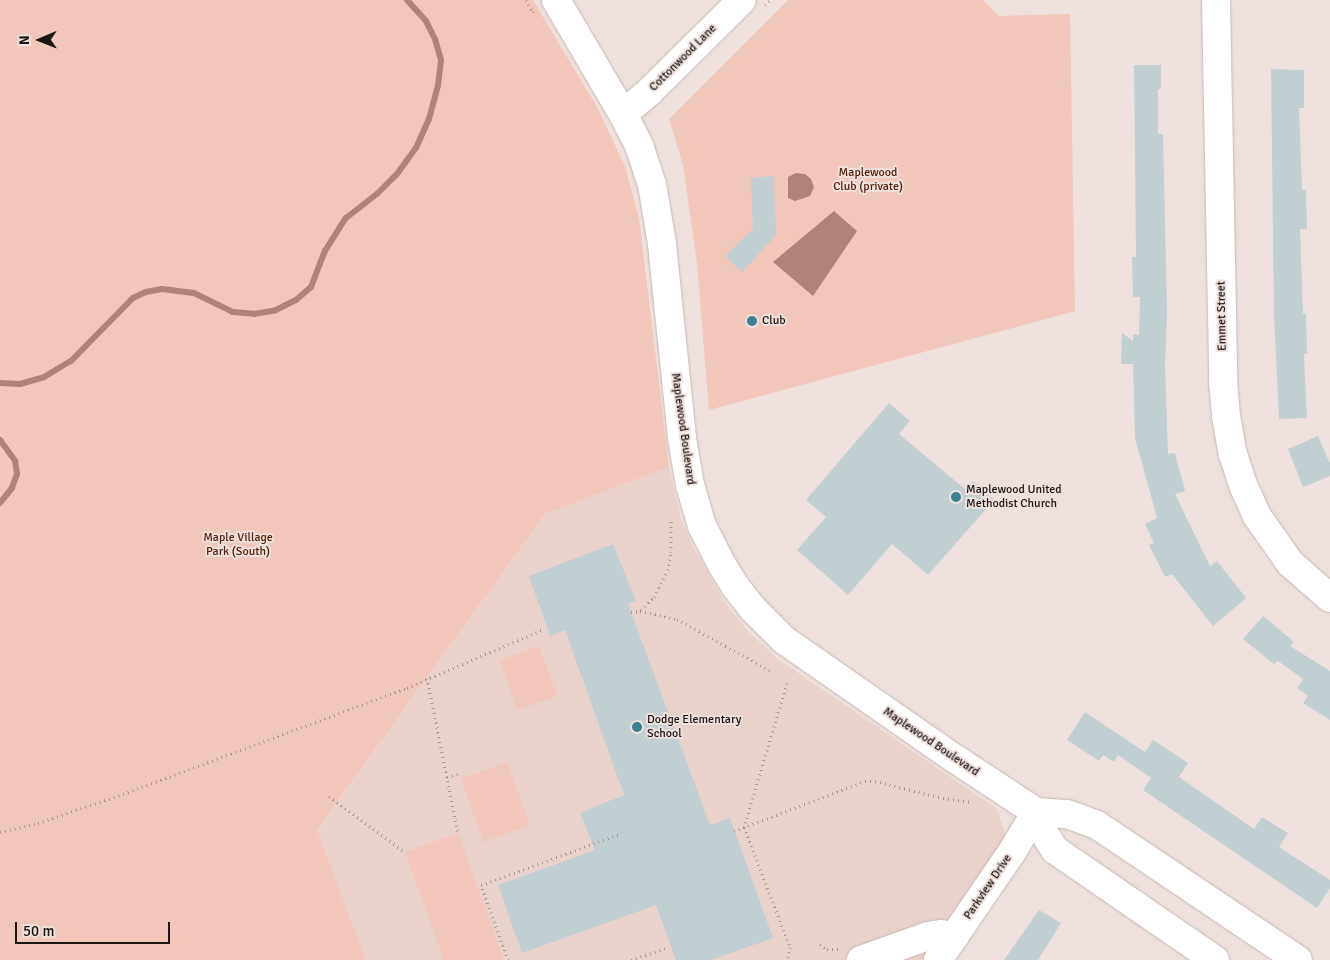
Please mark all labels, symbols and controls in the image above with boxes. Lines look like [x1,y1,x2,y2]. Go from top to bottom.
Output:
north arrow [15,15,65,65]
street label: Cottonwood Lane [646,21,720,95]
text: N [16,35,33,45]
park label: Maplewood Club (private) [833,166,903,194]
street label: Emmet Street [1214,281,1230,351]
place label: Club [762,314,786,328]
marker: Club [746,315,758,327]
street label: Maplewood Boulevard [668,372,698,486]
place label: Maplewood United Methodist Church [966,483,1062,511]
marker: Maplewood United Methodist Church [950,491,962,503]
park label: Maple Village Park (South) [203,531,273,559]
street label: Maplewood Boulevard [880,704,982,780]
place label: Dodge Elementary School [647,713,741,741]
marker: Dodge Elementary School [631,721,643,733]
street label: Parkview Drive [961,852,1015,922]
scale bar [18,912,172,944]
text: 50 m [23,922,54,940]

